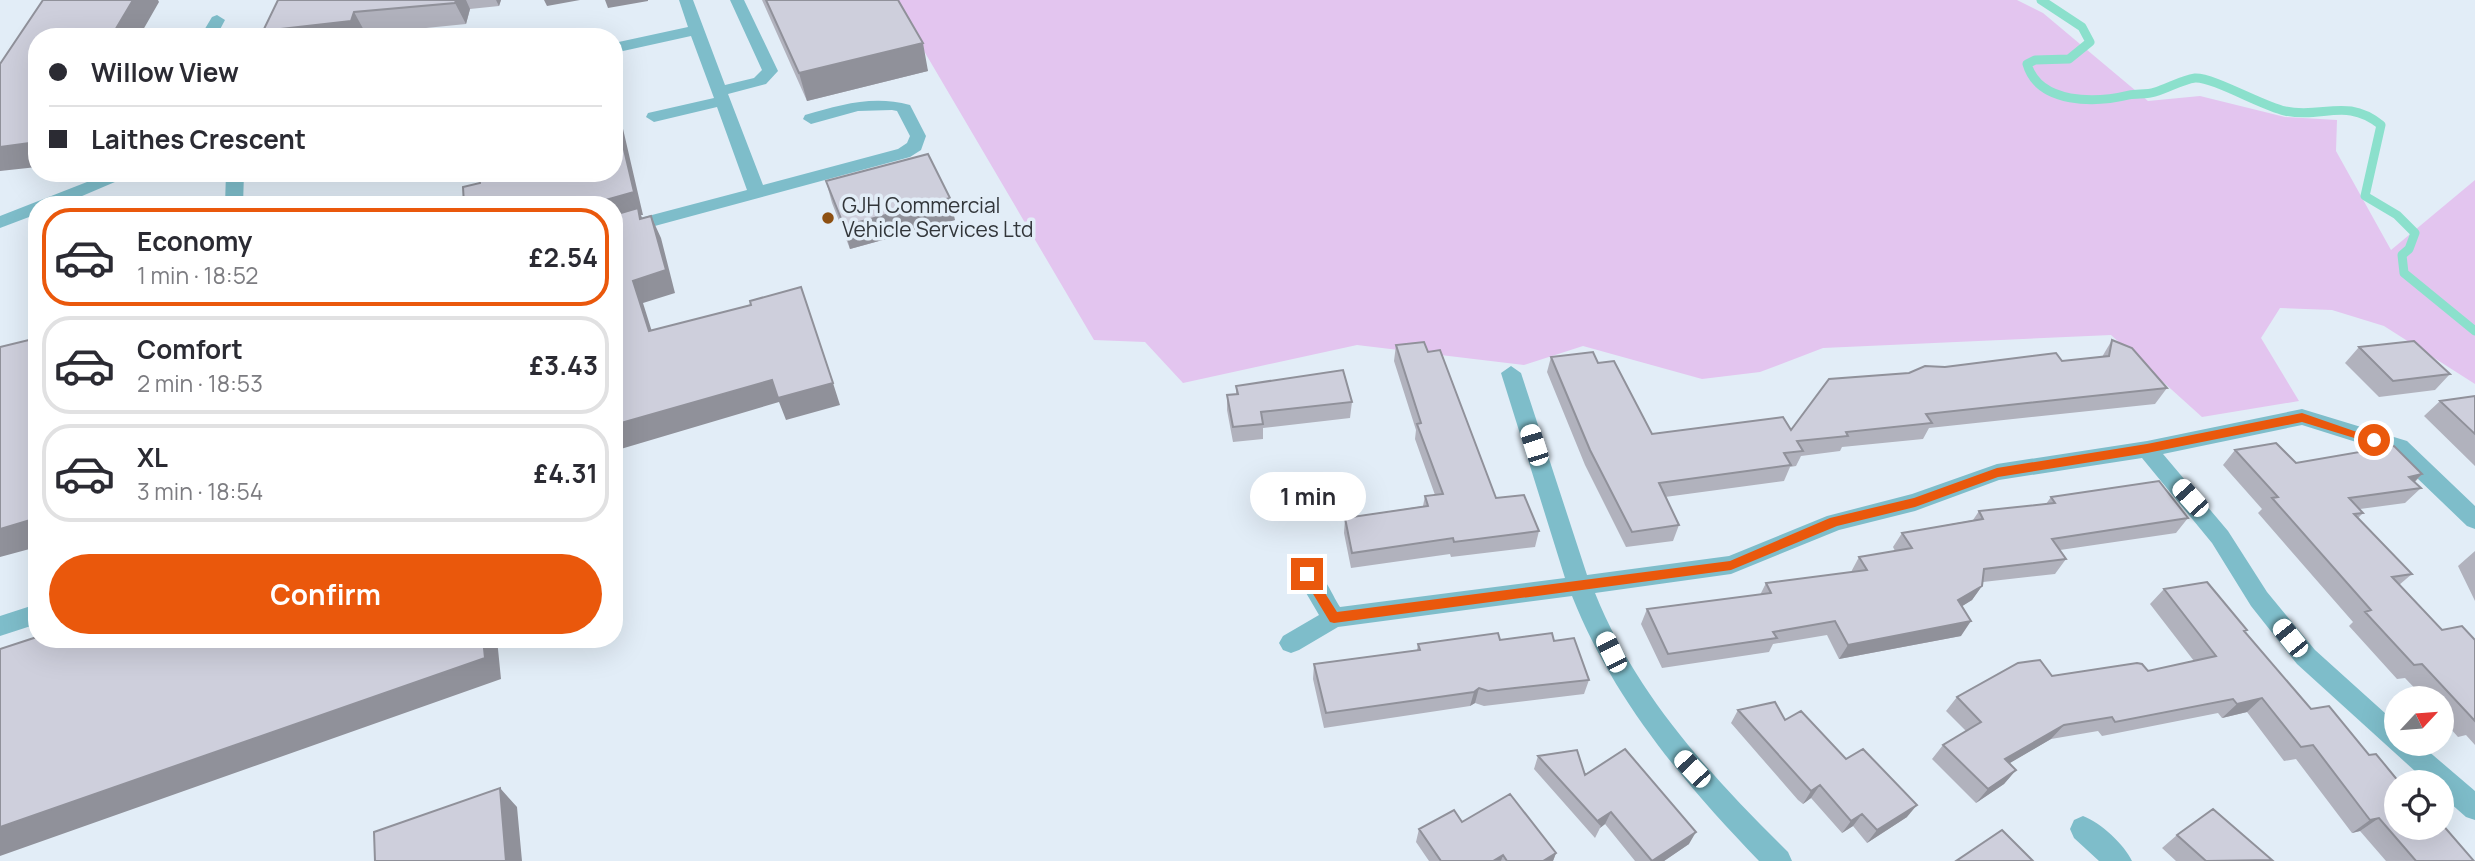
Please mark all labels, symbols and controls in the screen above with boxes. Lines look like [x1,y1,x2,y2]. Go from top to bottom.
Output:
text: Willow View [91,54,239,90]
text: Laithes Crescent [91,121,306,157]
place label: GJH Commercial Vehicle Services Ltd [842,191,1034,243]
marker: GJH Commercial Vehicle Services Ltd [820,210,836,226]
text: Economy [137,223,252,259]
icon: car [53,226,116,289]
text: £2.54 [529,239,598,275]
text: 1 min · 18:52 [137,259,258,291]
text: Comfort [137,331,243,367]
icon: car [53,334,116,397]
text: £3.43 [529,347,598,383]
text: 2 min · 18:53 [137,367,263,399]
car [1518,422,1551,468]
route start [2358,424,2390,456]
text: XL [137,439,168,475]
icon: car [53,442,116,505]
text: £4.31 [533,455,598,491]
callout: 1 min [1249,472,1365,522]
text: 3 min · 18:54 [137,475,263,507]
car [2169,475,2212,521]
text: 1 min [1280,480,1336,512]
button: Confirm [49,554,602,634]
route end [1291,558,1323,590]
car [2269,615,2312,661]
car [1593,629,1630,675]
north arrow [2384,686,2454,756]
map controls [2384,686,2454,840]
car [1670,746,1715,792]
button: locate [2384,770,2454,840]

